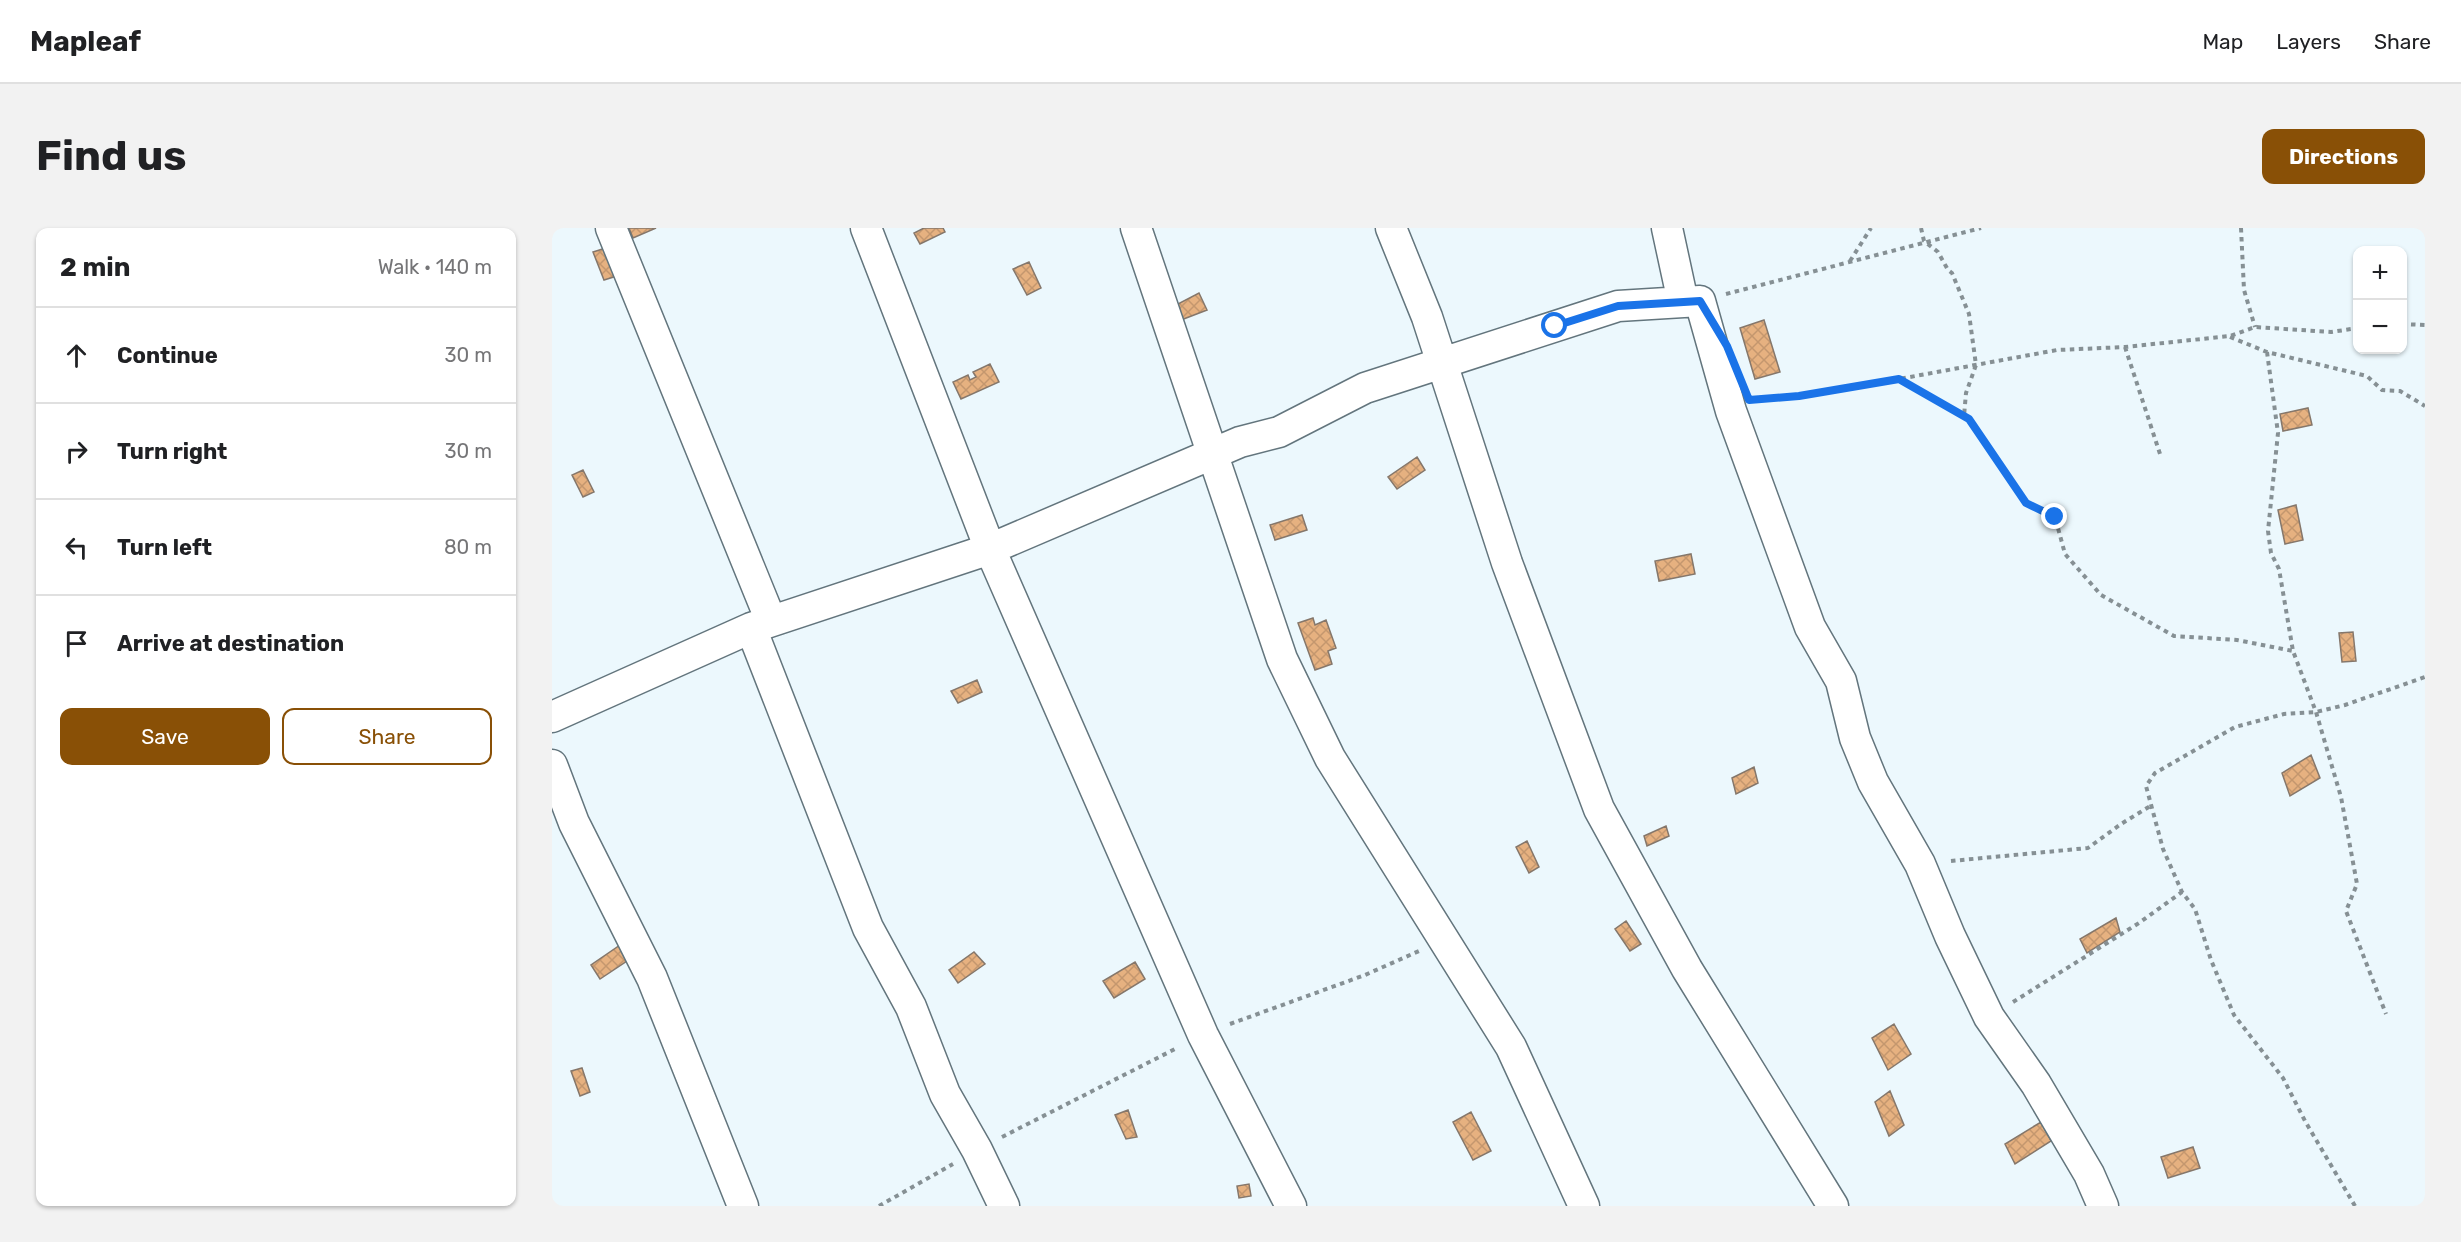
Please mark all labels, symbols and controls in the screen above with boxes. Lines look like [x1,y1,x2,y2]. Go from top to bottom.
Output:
text: Mapleaf [30,25,141,58]
text: Map [2202,29,2243,54]
text: Layers [2276,29,2341,54]
text: Share [2374,29,2431,54]
button: Directions [2262,129,2425,184]
text: Find us [36,131,187,181]
map controls [2353,246,2407,354]
button: + [2353,246,2407,300]
text: 2 min [60,252,130,283]
text: Walk · 140 m [378,255,492,279]
button: − [2353,300,2407,354]
route start [1541,312,1567,338]
icon: ahead [60,339,93,372]
text: Continue [117,342,218,369]
text: 30 m [445,343,492,367]
icon: right [60,435,93,468]
text: Turn right [117,438,227,465]
text: 30 m [445,439,492,463]
route end [2041,503,2067,529]
icon: left [60,531,93,564]
text: Turn left [117,534,212,561]
text: 80 m [444,535,492,559]
icon: arrive [60,627,93,660]
text: Arrive at destination [117,630,344,657]
button: Save [60,708,270,765]
button: Share [282,708,492,765]

